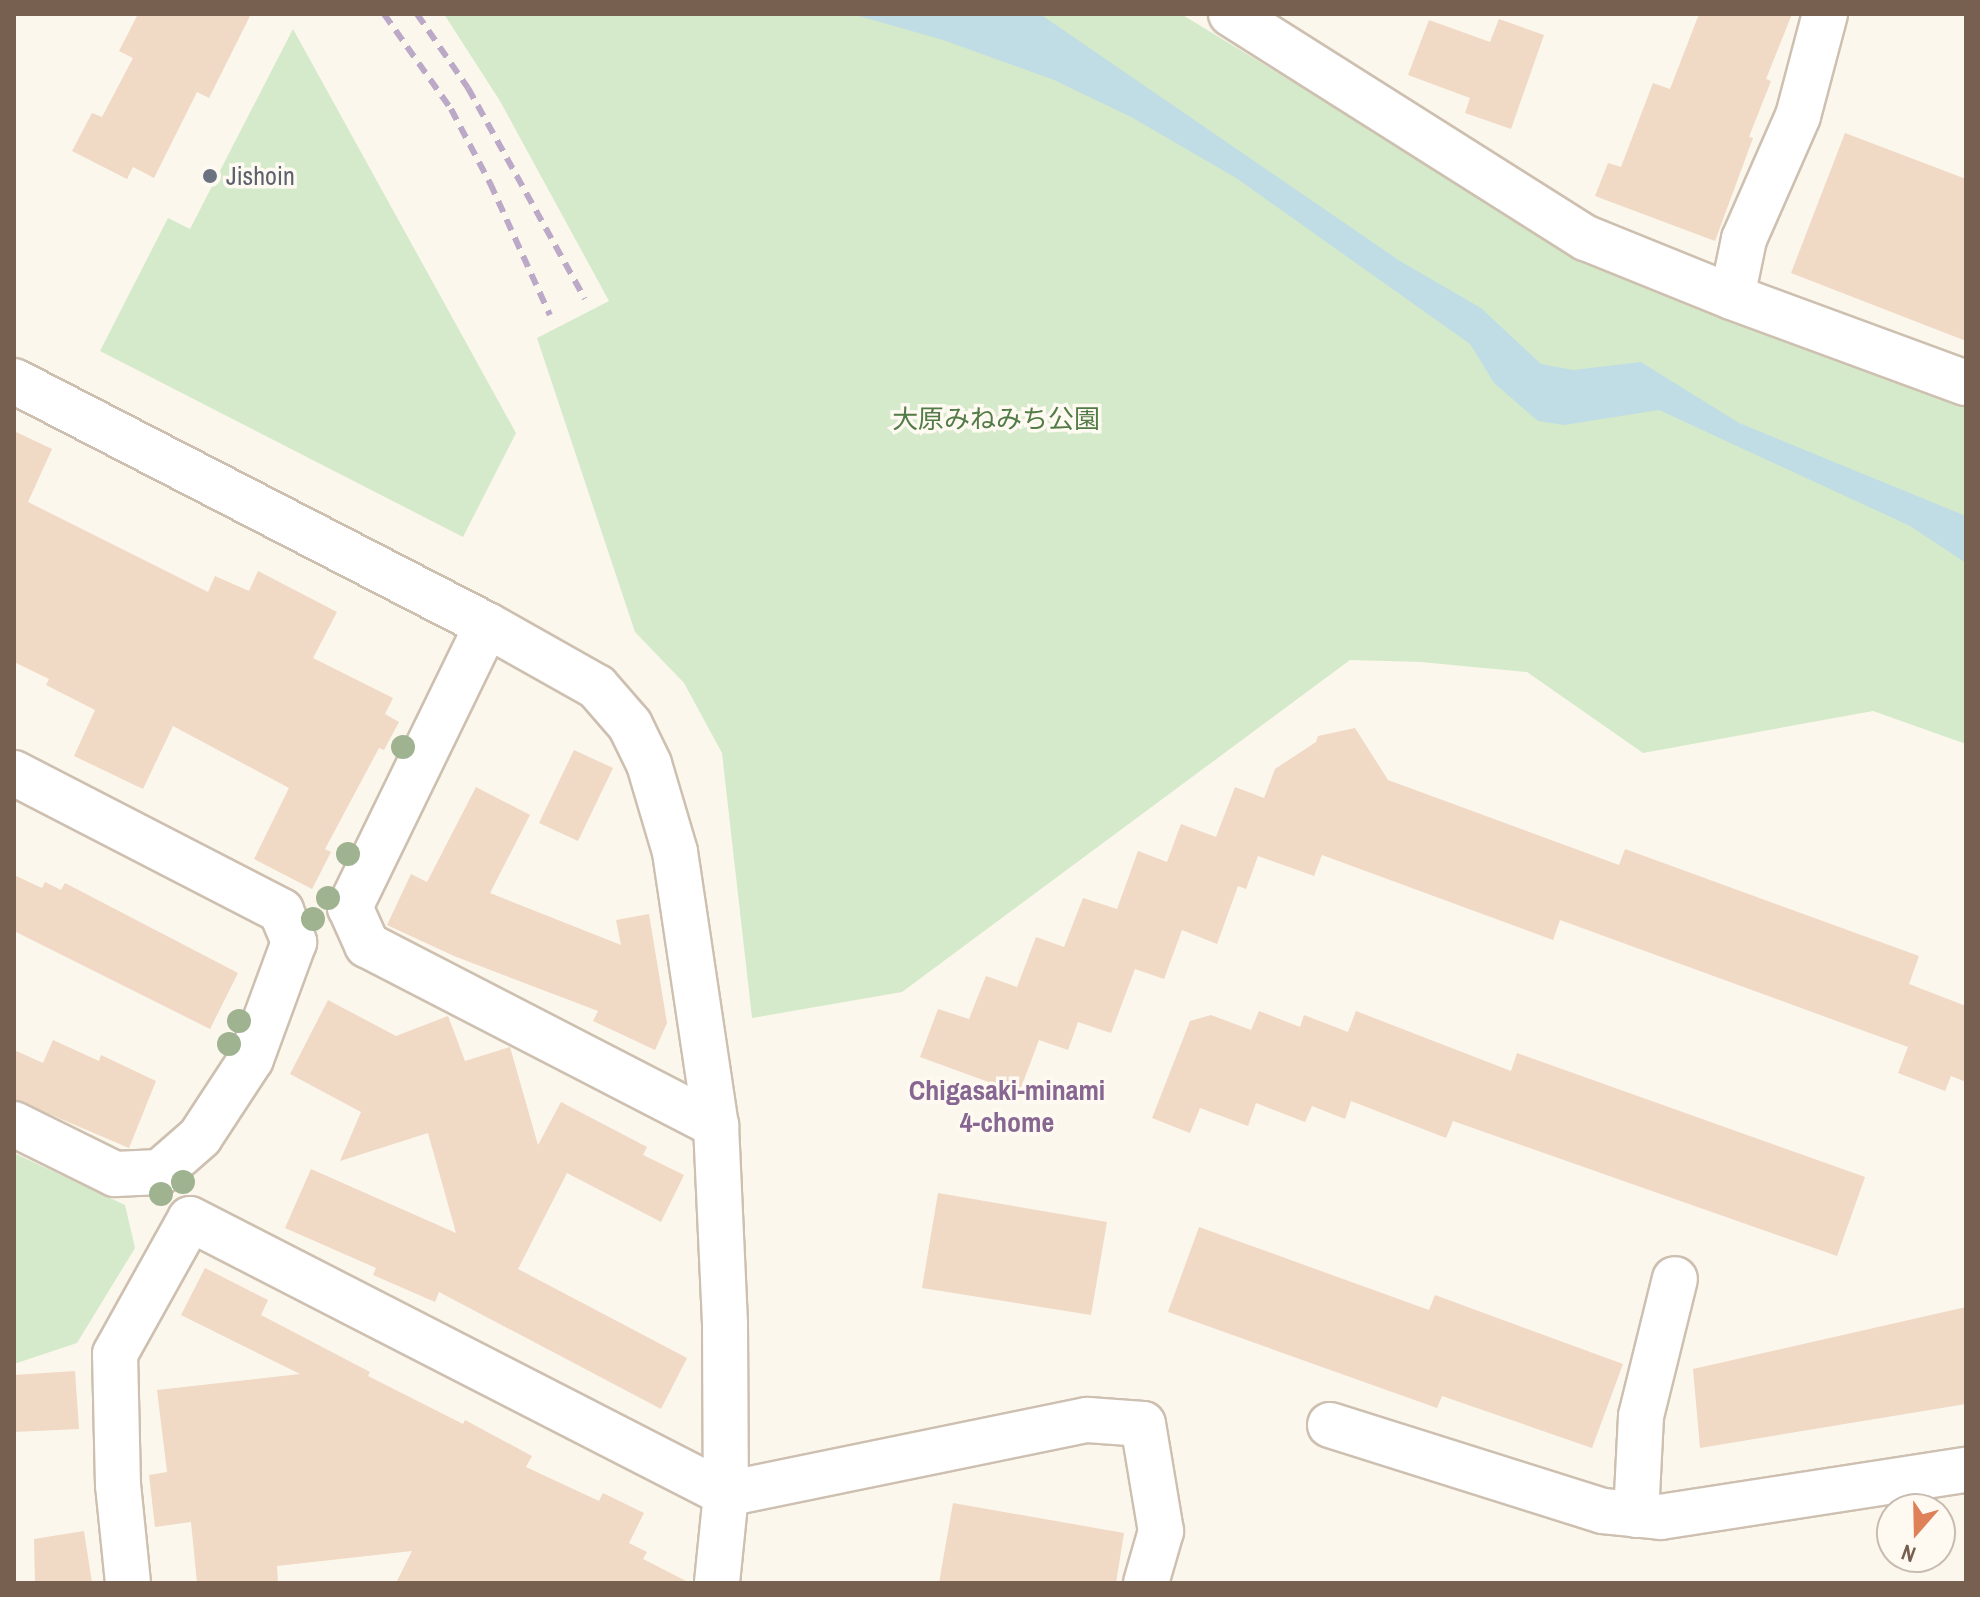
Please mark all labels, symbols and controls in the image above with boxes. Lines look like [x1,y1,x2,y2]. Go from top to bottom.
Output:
place label: Jishoin [226,160,295,192]
marker: Jishoin [201,167,219,185]
park label: 大原みねみち公園 [892,403,1100,435]
district label: Chigasaki-minami 4-chome [909,1073,1105,1139]
north arrow [1876,1493,1956,1573]
text: N [1897,1537,1920,1570]

